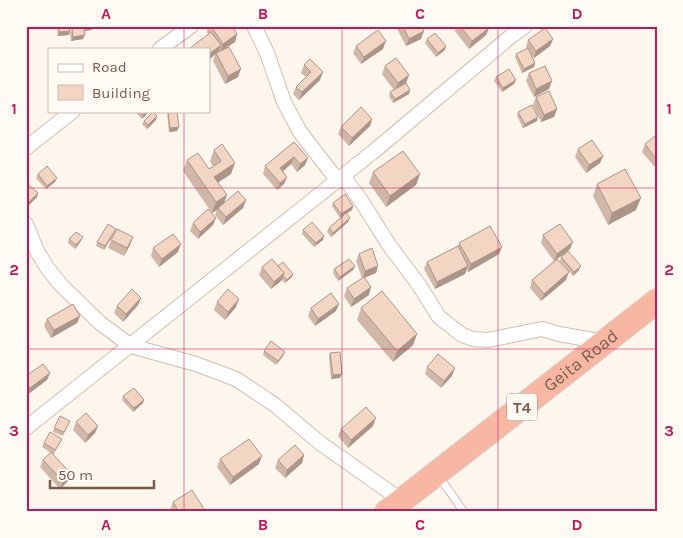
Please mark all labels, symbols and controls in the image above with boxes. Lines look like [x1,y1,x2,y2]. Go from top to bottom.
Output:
text: A [101,4,111,23]
text: B [258,4,268,23]
text: C [415,4,425,23]
text: D [572,4,583,23]
legend [48,48,210,112]
text: Road [92,58,127,76]
text: Building [92,84,150,102]
text: 1 [11,99,17,118]
text: 1 [666,99,672,118]
text: 2 [9,260,19,279]
text: 2 [664,260,674,279]
street label: Geita Road [539,325,623,396]
road number: T4 [507,394,537,421]
text: 3 [9,421,19,440]
text: 3 [664,421,674,440]
scale bar [50,458,154,490]
text: 50 m [58,466,93,484]
text: A [101,515,111,534]
text: B [258,515,268,534]
text: C [415,515,425,534]
text: D [572,515,583,534]

